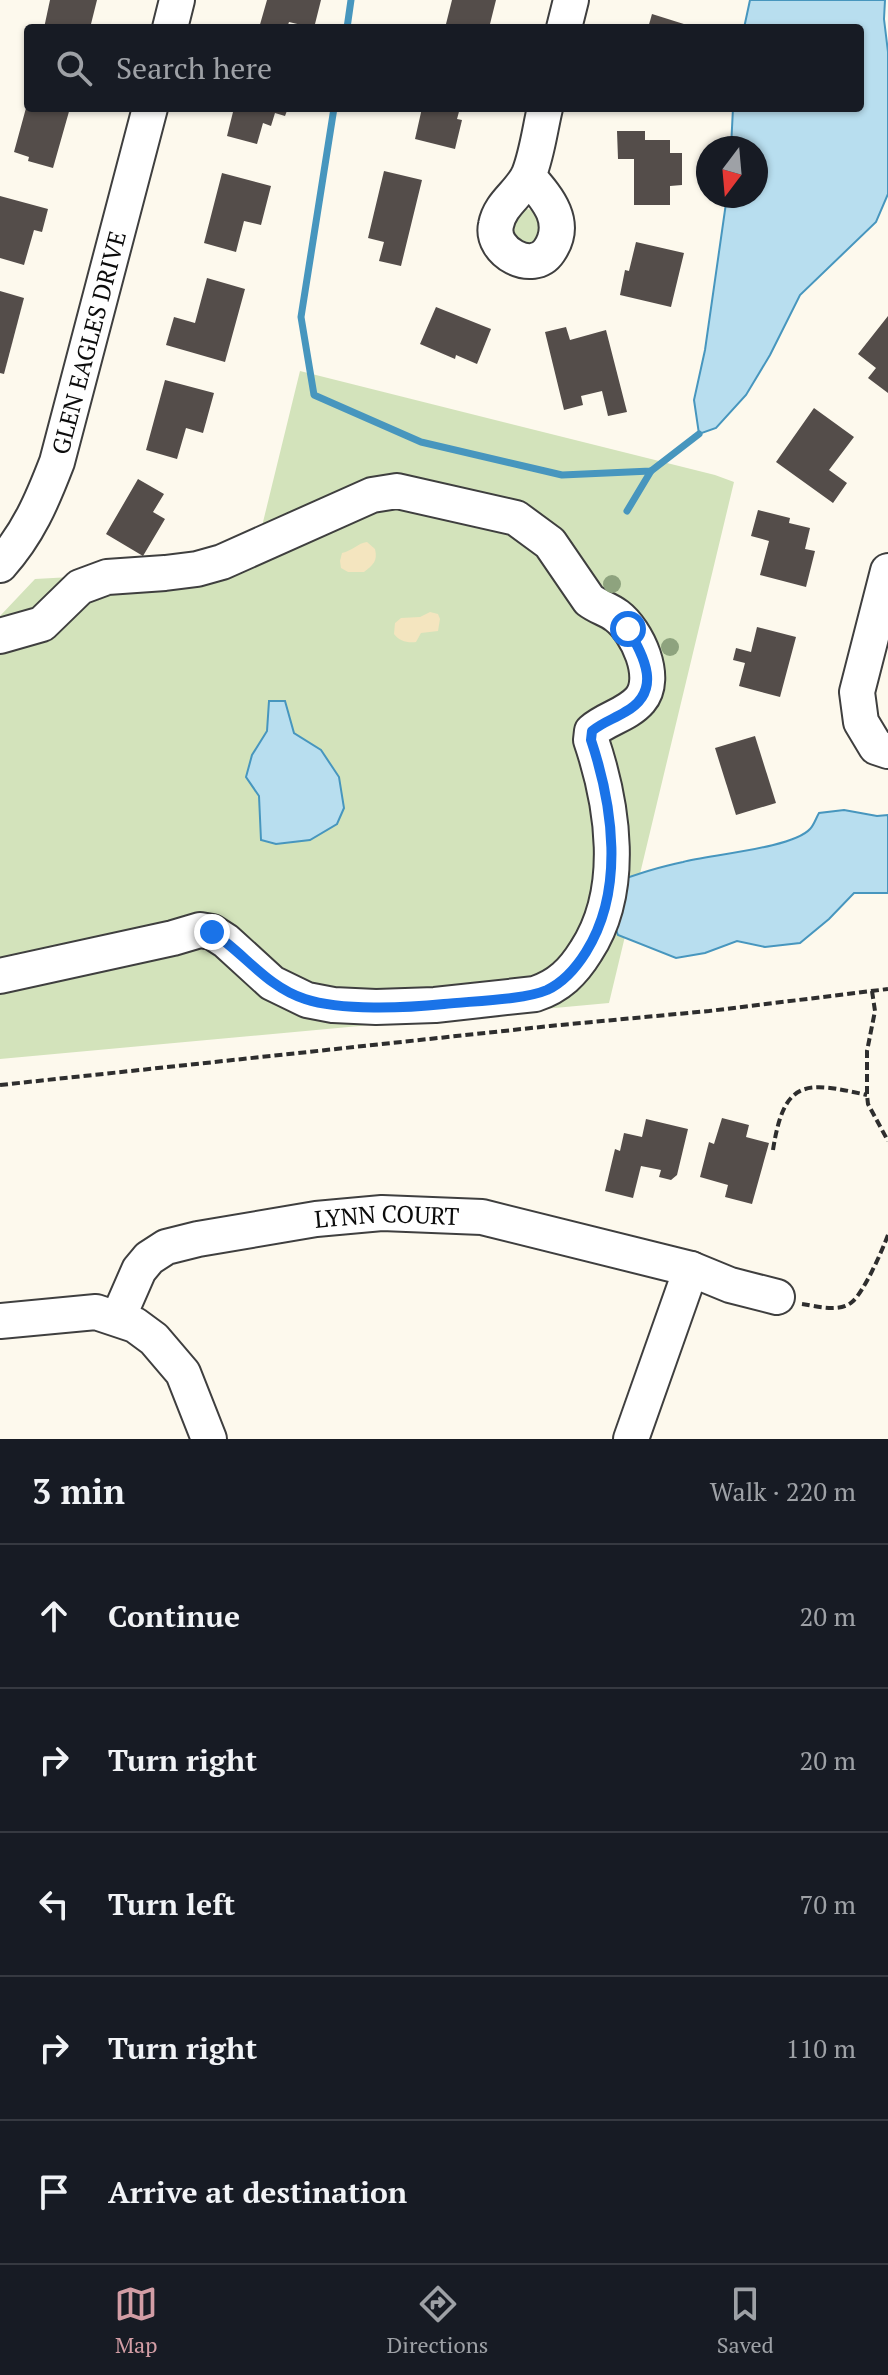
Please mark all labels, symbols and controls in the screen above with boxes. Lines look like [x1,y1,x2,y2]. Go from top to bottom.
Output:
search box [24,24,864,112]
icon: search [52,46,96,90]
text: Search here [116,48,272,88]
north arrow [696,136,768,208]
street label: GLEN EAGLES DRIVE [44,227,133,458]
route start [610,611,646,647]
route end [194,914,230,950]
street label: LYNN COURT [313,1197,460,1235]
text: 3 min [32,1469,125,1514]
text: Walk · 220 m [710,1474,856,1508]
icon: ahead [32,1594,76,1638]
text: Continue [108,1596,240,1636]
text: 20 m [800,1599,856,1633]
icon: right [32,1738,76,1782]
text: Turn right [108,1740,257,1780]
text: 20 m [800,1743,856,1777]
icon: left [32,1882,76,1926]
text: Turn left [108,1884,235,1924]
text: 70 m [800,1887,856,1921]
icon: right [32,2026,76,2070]
text: Turn right [108,2028,257,2068]
text: 110 m [786,2031,856,2065]
icon: arrive [32,2170,76,2214]
text: Arrive at destination [108,2172,407,2212]
tab: Map [114,2282,158,2359]
tab: Directions [387,2282,488,2359]
tab: Saved [717,2282,774,2359]

